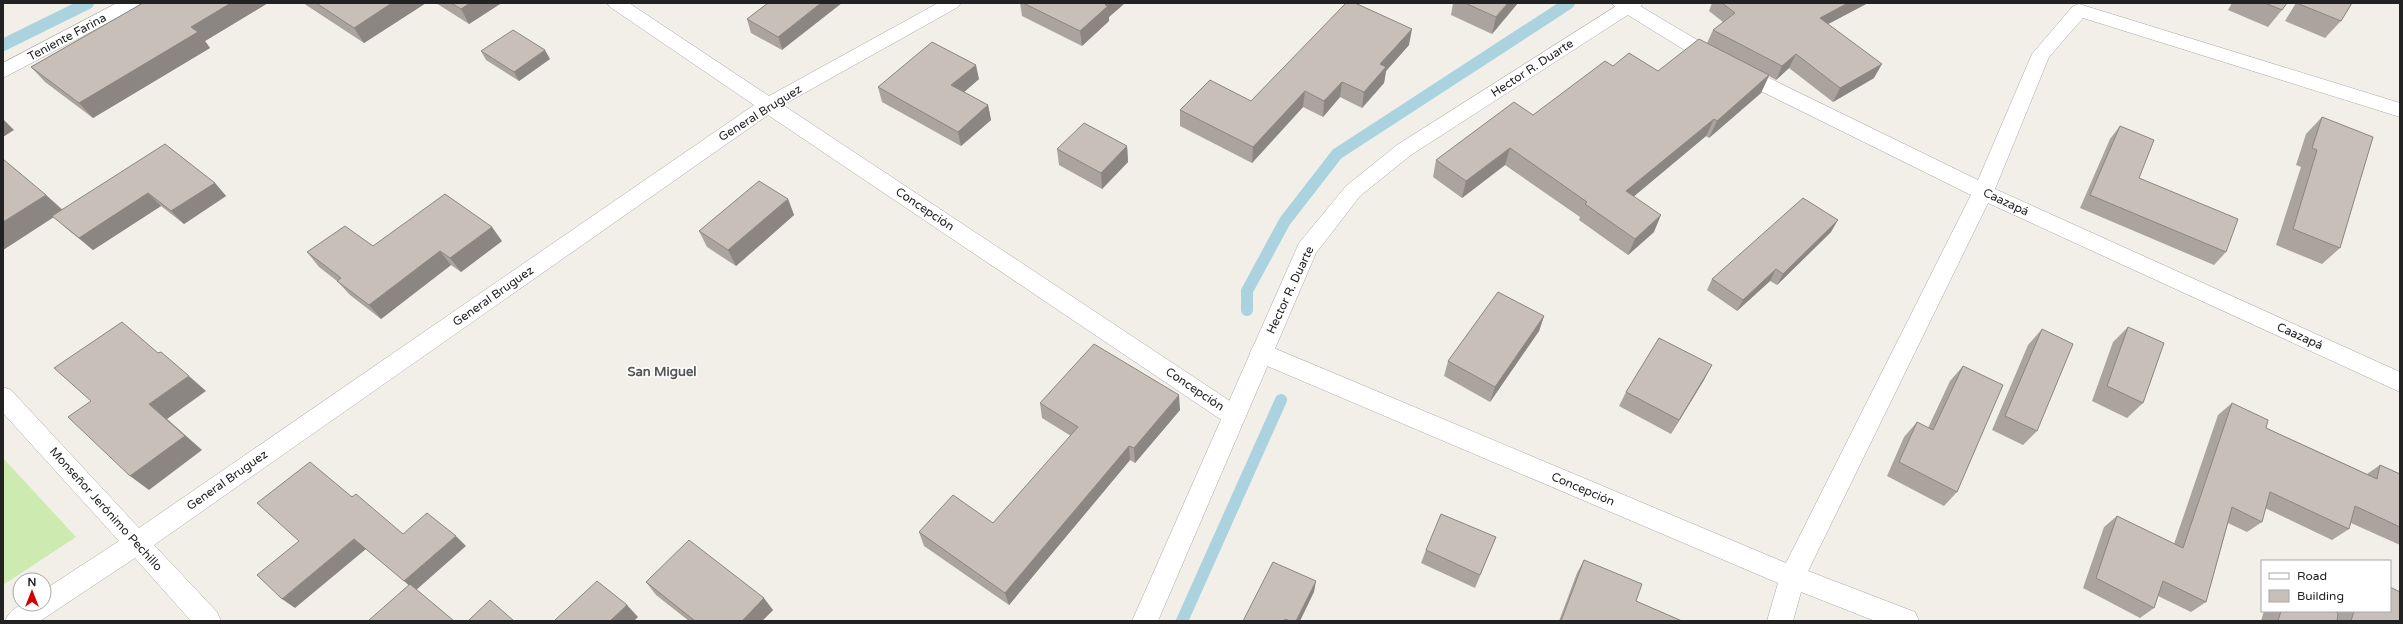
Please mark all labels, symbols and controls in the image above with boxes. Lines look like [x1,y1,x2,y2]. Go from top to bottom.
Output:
street label: Teniente Farina [25,10,109,64]
street label: Hector R. Duarte [1488,36,1576,100]
street label: General Bruguez [716,82,804,144]
street label: Concepción [893,184,957,234]
street label: Caazapá [1981,185,2031,219]
street label: Hector R. Duarte [1264,244,1317,336]
street label: General Bruguez [450,263,536,329]
street label: Caazapá [2275,320,2325,352]
district label: San Miguel [628,364,697,380]
street label: Concepción [1163,364,1227,414]
street label: Monseñor Jerónimo Pechillo [47,444,165,574]
street label: General Bruguez [184,447,270,513]
street label: Concepción [1549,469,1617,509]
legend [2261,560,2391,612]
text: Road [2297,569,2327,583]
north arrow [12,572,52,612]
text: N [28,576,36,589]
text: Building [2297,589,2344,603]

